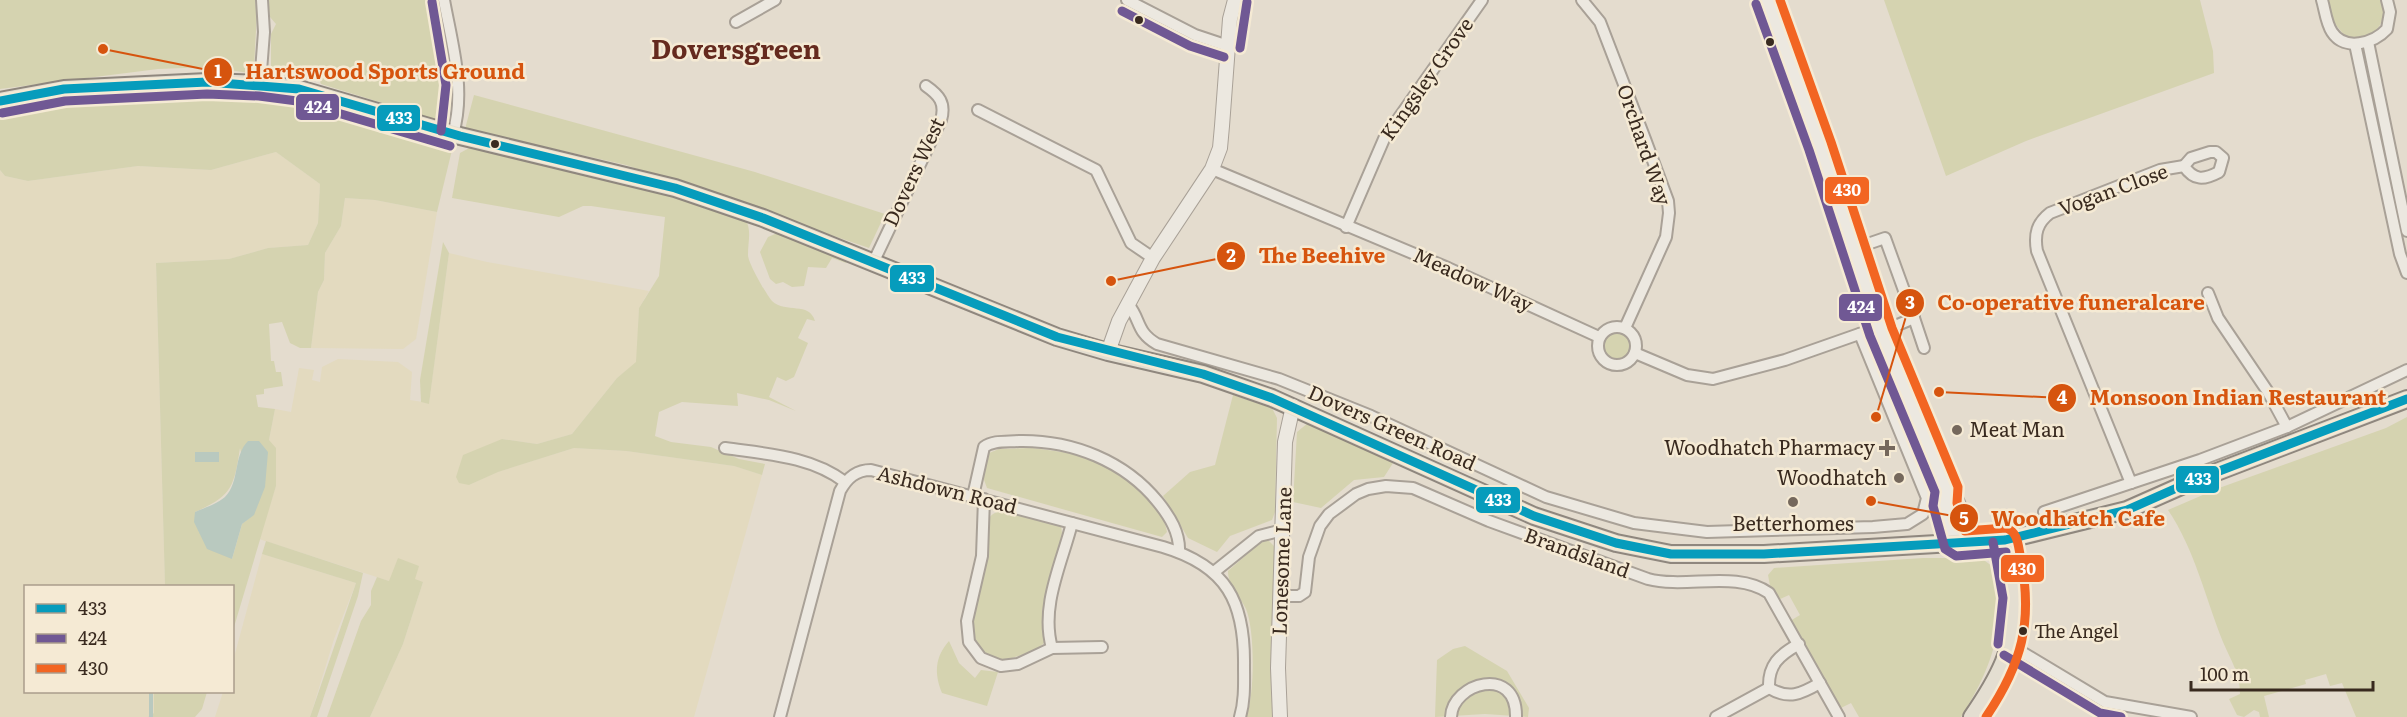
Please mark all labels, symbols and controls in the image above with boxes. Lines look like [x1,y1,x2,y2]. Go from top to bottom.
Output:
street label: Kingsley Grove [1372,10,1479,146]
unlabelled marker [1133,14,1145,26]
district label: Doversgreen [651,28,821,67]
unlabelled marker [1764,36,1776,48]
callout: Hartswood Sports Ground [203,52,537,91]
text: Hartswood Sports Ground [245,54,525,85]
text: 1 [214,57,222,84]
street label: Orchard Way [1611,80,1681,209]
line badge: 424 [295,93,340,121]
text: 424 [304,94,332,118]
line badge: 433 [376,104,421,132]
text: 433 [385,105,413,129]
street label: Dovers West [874,111,951,231]
unlabelled marker [489,138,501,150]
street label: Vogan Close [2053,154,2171,222]
line badge: 430 [1824,176,1870,205]
text: 430 [1833,177,1861,201]
callout: The Beehive [1216,236,1397,275]
text: The Beehive [1259,238,1386,269]
street label: Meadow Way [1409,238,1539,318]
text: 2 [1226,241,1236,268]
line badge: 433 [889,264,935,293]
text: 433 [898,265,926,289]
callout: Co-operative funeralcare [1895,284,2217,323]
text: Co-operative funeralcare [1937,285,2205,316]
text: 3 [1905,288,1915,315]
line badge: 424 [1838,293,1883,322]
text: 424 [1847,294,1875,318]
street label: Dovers Green Road [1304,376,1482,477]
callout: Monsoon Indian Restaurant [2047,378,2398,417]
text: Monsoon Indian Restaurant [2089,380,2387,411]
text: 4 [2057,383,2068,410]
place label: Meat Man [1969,413,2065,443]
marker: Meat Man [1950,423,1964,437]
place label: Woodhatch Pharmacy [1664,431,1875,461]
marker: Woodhatch Pharmacy [1880,441,1894,455]
street label: Ashdown Road [874,456,1021,520]
place label: Woodhatch [1777,461,1887,491]
line badge: 433 [2175,465,2220,494]
text: 433 [2184,466,2212,490]
marker: Woodhatch [1892,471,1906,485]
street label: Lonesome Lane [1262,486,1298,636]
line badge: 433 [1475,486,1521,514]
text: 433 [1484,487,1512,511]
marker: Betterhomes [1786,495,1800,509]
callout: Woodhatch Cafe [1949,499,2177,538]
text: Woodhatch Cafe [1991,501,2165,532]
text: 5 [1959,504,1969,531]
place label: Betterhomes [1732,507,1854,537]
street label: Brandsland [1521,518,1635,584]
line badge: 430 [2000,554,2045,583]
text: 430 [2008,556,2036,580]
legend [24,585,234,693]
text: 433 [78,594,107,621]
place label: The Angel [2034,617,2119,644]
text: 424 [78,624,107,651]
marker: The Angel [2017,625,2029,637]
text: 430 [78,654,108,681]
scale bar [2191,654,2372,692]
text: 100 m [2200,660,2249,687]

